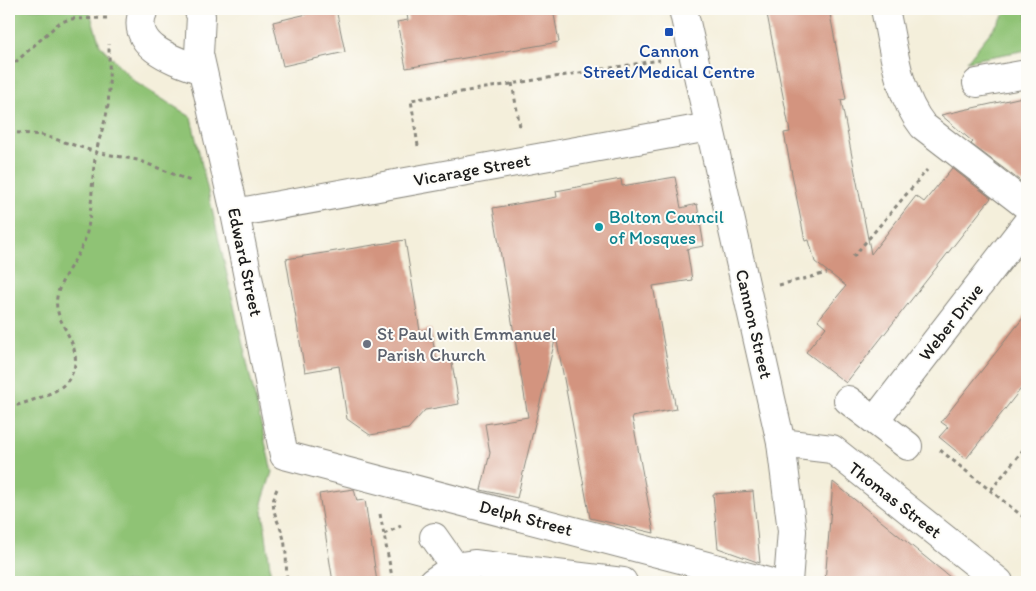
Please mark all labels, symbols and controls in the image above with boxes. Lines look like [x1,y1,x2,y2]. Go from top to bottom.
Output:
marker: Cannon Street/Medical Centre [663,26,675,38]
place label: Cannon Street/Medical Centre [583,40,755,83]
street label: Vicarage Street [412,149,532,191]
street label: Edward Street [223,206,267,319]
place label: Bolton Council of Mosques [609,206,724,249]
marker: Bolton Council of Mosques [593,221,605,233]
street label: Cannon Street [731,267,777,381]
street label: Weber Drive [914,279,988,365]
place label: St Paul with Emmanuel Parish Church [377,323,556,366]
marker: St Paul with Emmanuel Parish Church [361,338,373,350]
street label: Thomas Street [844,457,946,543]
street label: Delph Street [477,495,575,541]

